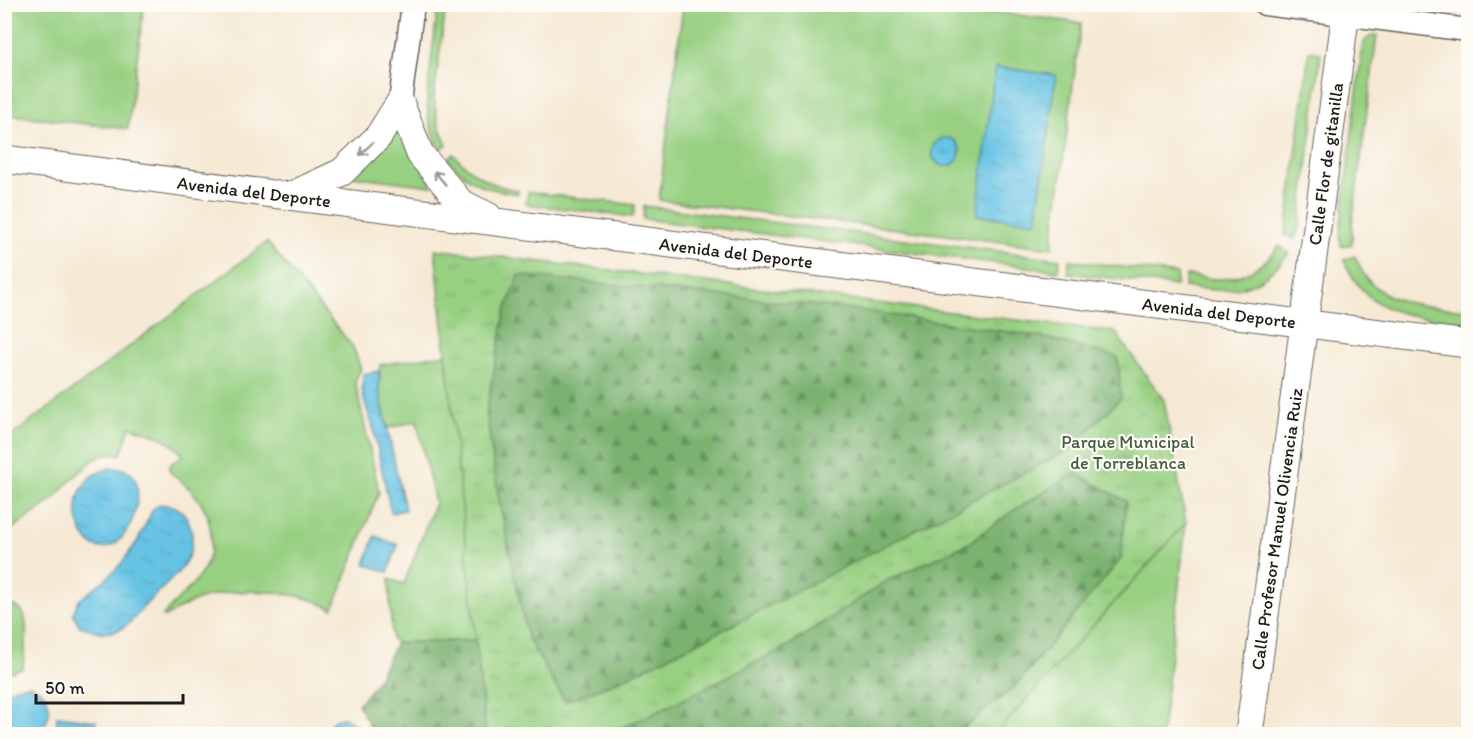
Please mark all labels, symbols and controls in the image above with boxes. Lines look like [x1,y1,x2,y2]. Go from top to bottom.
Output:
street label: Calle Flor de gitanilla [1304,81,1348,247]
one-way arrow [358,142,373,156]
one-way arrow [434,170,447,186]
street label: Avenida del Deporte [176,172,332,212]
street label: Avenida del Deporte [658,233,814,273]
street label: Avenida del Deporte [1141,293,1297,333]
street label: Calle Profesor Manuel Olivencia Ruiz [1246,386,1308,671]
park label: Parque Municipal de Torreblanca [1061,431,1195,474]
scale bar [36,667,183,705]
text: 50 m [45,677,85,699]

